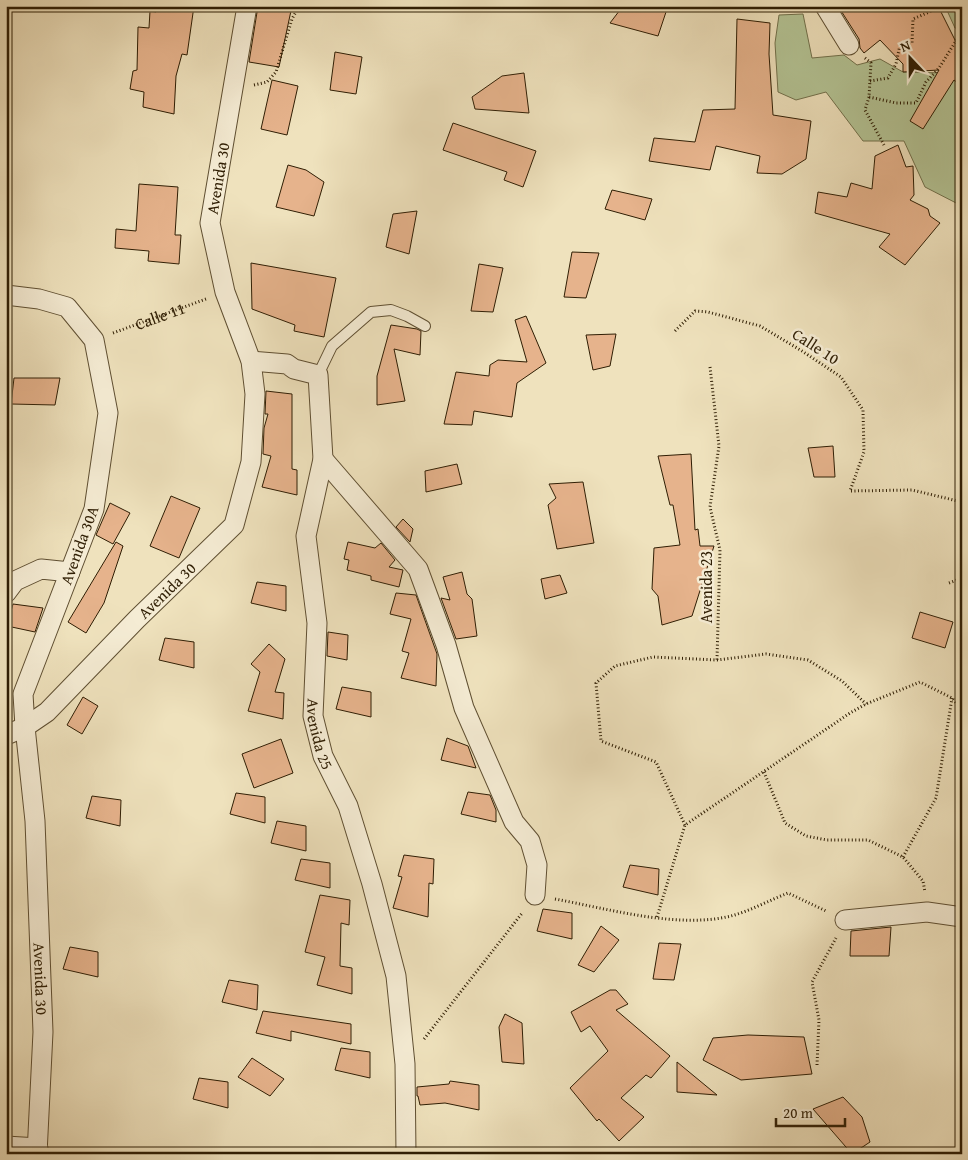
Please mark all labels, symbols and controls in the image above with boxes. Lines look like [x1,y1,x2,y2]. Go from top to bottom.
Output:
north arrow [886,32,936,82]
text: N [897,35,914,57]
street label: Avenida 30 [200,140,236,216]
street label: Calle 11 [132,296,188,336]
street label: Calle 10 [788,322,844,370]
street label: Avenida 30A [54,502,104,588]
street label: Avenida 23 [694,551,718,623]
street label: Avenida 30 [132,556,201,624]
street label: Avenida 25 [301,698,340,774]
street label: Avenida 30 [28,942,54,1016]
scale bar [776,1095,844,1127]
text: 20 m [783,1102,814,1123]

